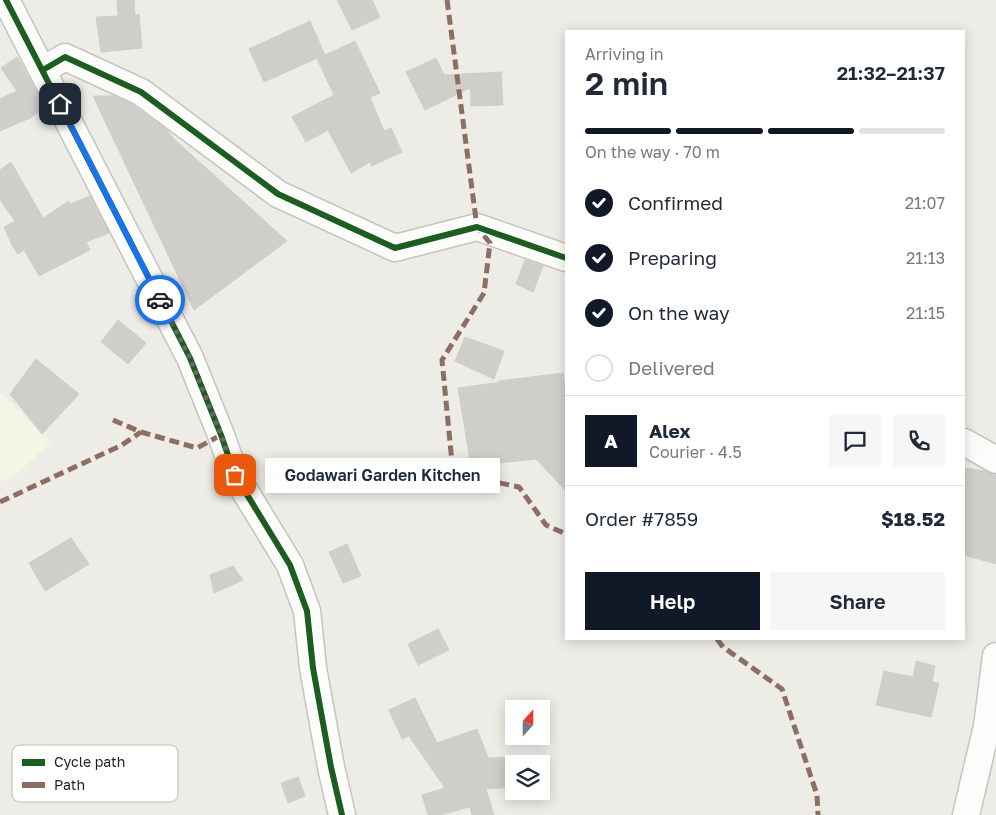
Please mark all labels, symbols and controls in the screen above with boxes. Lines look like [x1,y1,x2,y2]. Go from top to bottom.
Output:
text: Arriving in [585,44,664,64]
text: 21:32–21:37 [837,61,945,84]
text: 2 min [585,64,668,102]
pin [39,83,81,125]
icon: home [46,90,74,118]
text: On the way · 70 m [585,142,720,162]
icon: check [585,189,613,217]
text: Confirmed [628,191,723,214]
text: 21:07 [905,193,945,213]
icon: check [585,244,613,272]
text: Preparing [628,246,717,269]
text: 21:13 [906,248,945,268]
courier [135,275,185,325]
icon: car [146,286,174,314]
icon: check [585,299,613,327]
text: On the way [628,301,730,324]
text: 21:15 [906,303,945,323]
text: Delivered [628,356,715,379]
button: chat [829,415,881,467]
button: phone [893,415,945,467]
text: Alex [649,419,690,442]
text: A [604,429,618,452]
text: Courier · 4.5 [649,442,742,462]
pin [214,454,256,496]
callout: Godawari Garden Kitchen [265,458,500,492]
icon: bag [221,461,249,489]
text: Godawari Garden Kitchen [285,465,481,485]
text: Order #7859 [585,507,698,530]
text: $18.52 [881,507,945,530]
button: Help [585,572,760,630]
button: Share [770,572,945,630]
north arrow [505,700,550,745]
map controls [505,700,550,800]
legend [12,745,178,802]
text: Cycle path [54,753,125,770]
button: layers [505,755,550,800]
text: Path [54,776,85,793]

